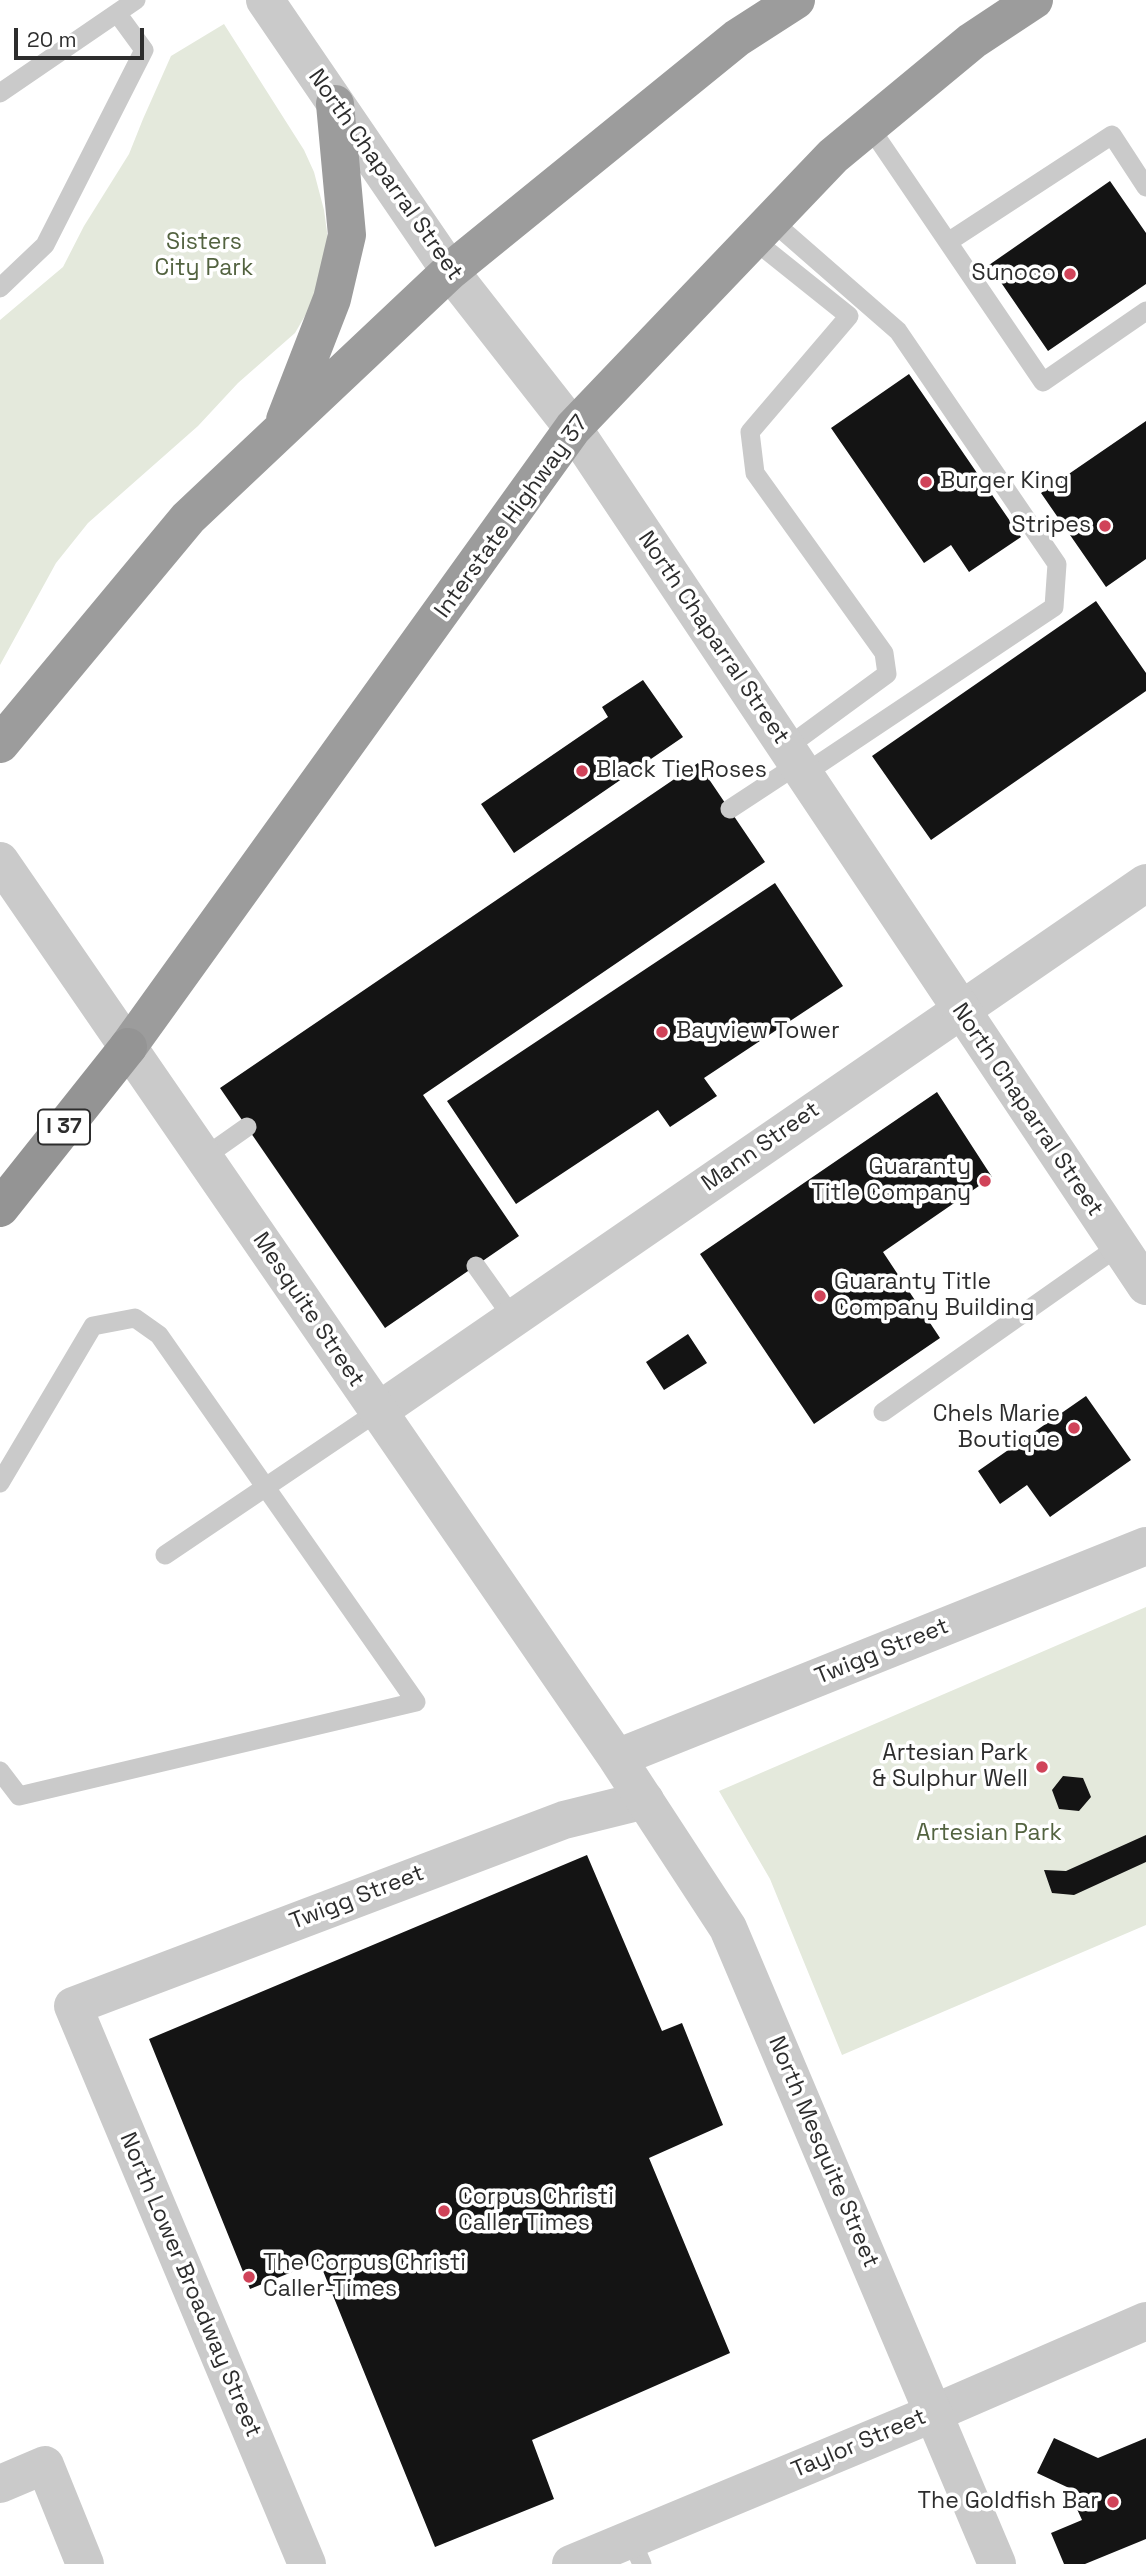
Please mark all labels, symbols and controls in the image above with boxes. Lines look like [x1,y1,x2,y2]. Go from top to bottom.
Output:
scale bar [18,14,147,58]
text: 20 m [27,26,77,53]
street label: North Chaparral Street [302,64,468,286]
park label: Sisters City Park [155,229,253,283]
place label: Sunoco [972,260,1056,288]
marker: Sunoco [1062,266,1078,282]
street label: Interstate Highway 37 [429,410,595,624]
place label: Burger King [940,468,1069,496]
marker: Burger King [918,474,934,490]
place label: Stripes [1011,512,1091,540]
marker: Stripes [1097,518,1113,534]
street label: North Chaparral Street [631,526,795,750]
place label: Black Tie Roses [596,757,767,785]
marker: Black Tie Roses [574,763,590,779]
street label: North Chaparral Street [945,998,1109,1222]
place label: Bayview Tower [676,1018,840,1046]
marker: Bayview Tower [654,1024,670,1040]
street label: Mann Street [697,1096,825,1198]
road number: I 37 [38,1110,90,1144]
place label: Guaranty Title Company [812,1154,971,1208]
marker: Guaranty Title Company [977,1173,993,1189]
street label: Mesquite Street [246,1228,370,1392]
place label: Guaranty Title Company Building [834,1269,1035,1323]
marker: Guaranty Title Company Building [812,1288,828,1304]
place label: Chels Marie Boutique [933,1401,1060,1455]
marker: Chels Marie Boutique [1066,1420,1082,1436]
street label: Twigg Street [811,1613,953,1691]
place label: Artesian Park & Sulphur Well [872,1740,1028,1794]
marker: Artesian Park & Sulphur Well [1034,1759,1050,1775]
park label: Artesian Park [916,1820,1062,1848]
street label: Twigg Street [286,1860,428,1936]
street label: North Mesquite Street [762,2032,884,2272]
street label: North Lower Broadway Street [113,2128,267,2442]
place label: Corpus Christi Caller Times [458,2184,614,2238]
marker: Corpus Christi Caller Times [436,2203,452,2219]
place label: The Corpus Christi Caller-Times [263,2250,466,2304]
marker: The Corpus Christi Caller-Times [241,2269,257,2285]
street label: Taylor Street [788,2403,930,2485]
place label: The Goldfish Bar [918,2488,1099,2516]
marker: The Goldfish Bar [1105,2494,1121,2510]

